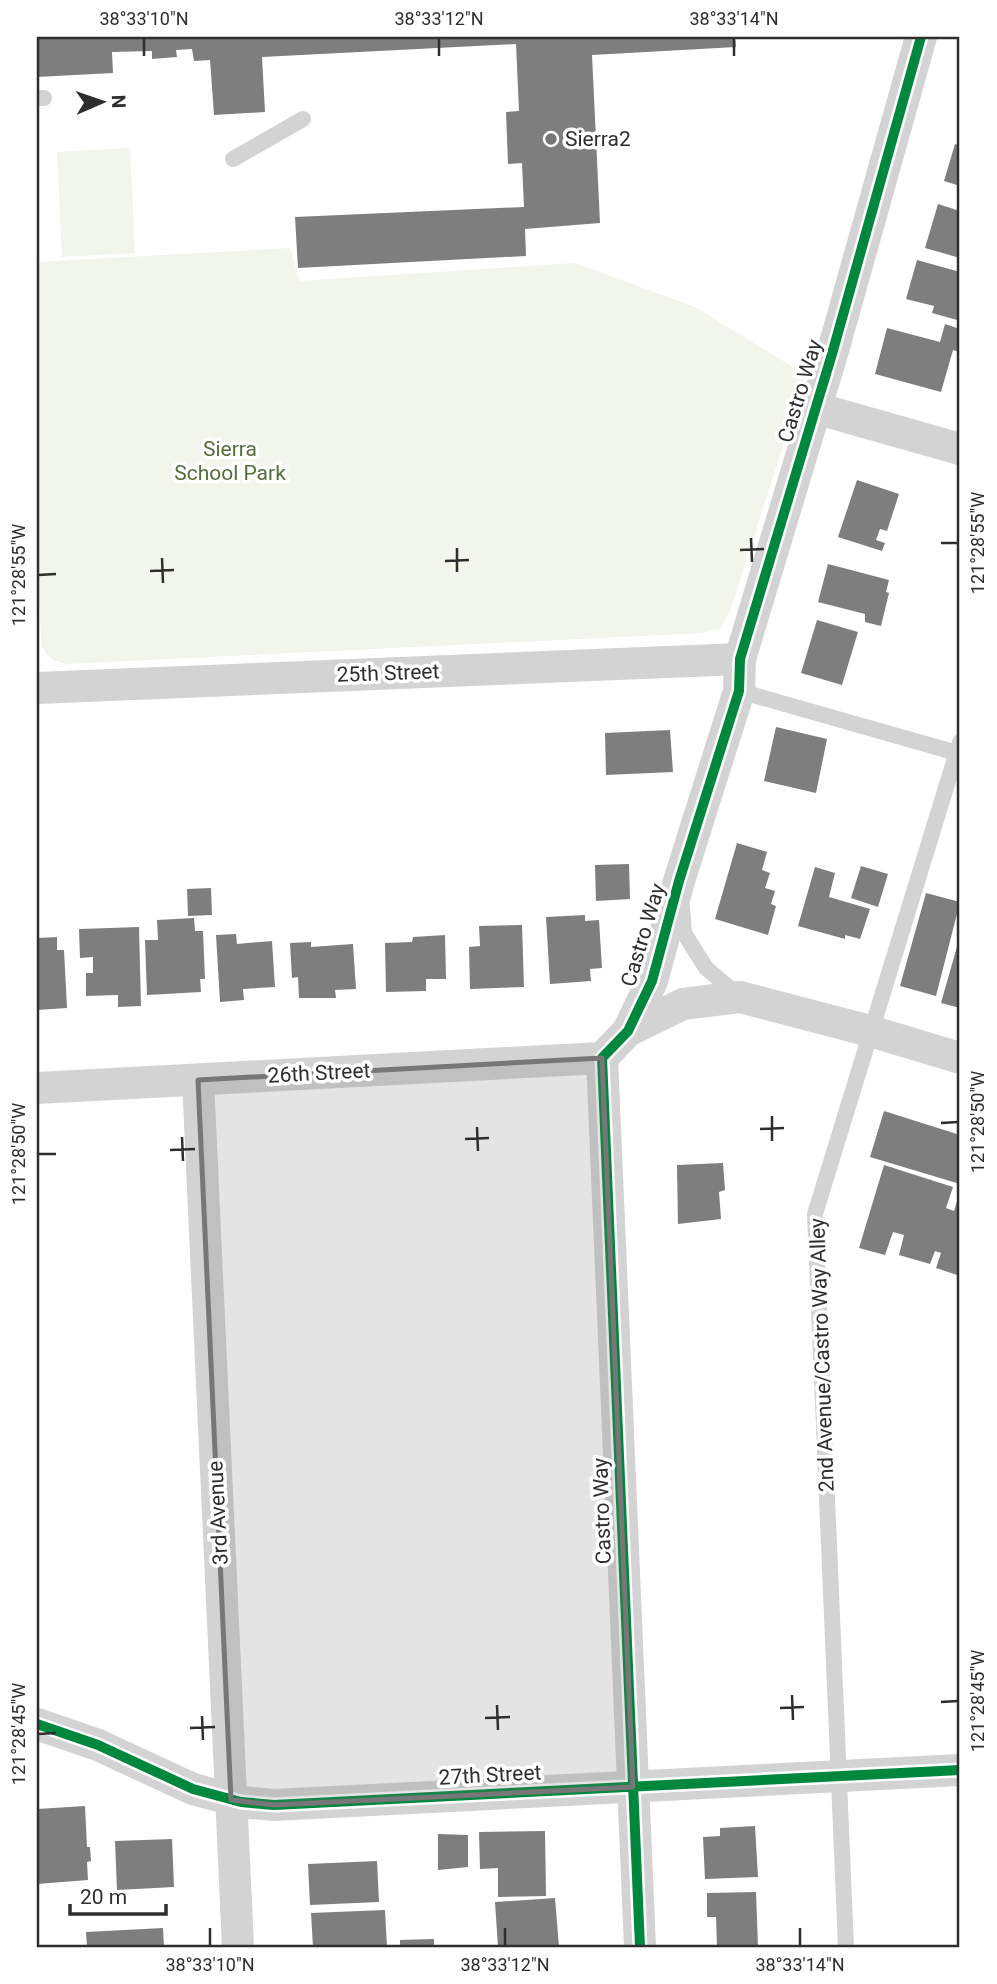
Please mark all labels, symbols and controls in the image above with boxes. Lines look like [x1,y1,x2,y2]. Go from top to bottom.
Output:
text: 38°33'10"N [99,8,189,29]
text: 38°33'12"N [394,8,484,29]
text: 38°33'14"N [689,8,779,29]
north arrow [66,66,136,136]
text: N [107,94,130,109]
place label: Sierra2 [565,127,631,151]
marker: Sierra2 [543,131,559,147]
street label: Castro Way [773,337,827,445]
park label: Sierra School Park [174,437,286,485]
text: 121°28'55"W [967,492,988,594]
text: 121°28'55"W [8,524,29,626]
street label: 25th Street [336,659,440,687]
street label: Castro Way [616,881,670,989]
street label: 26th Street [267,1058,371,1088]
text: 121°28'50"W [967,1071,988,1173]
text: 121°28'50"W [8,1103,29,1205]
street label: 2nd Avenue/Castro Way Alley [805,1217,839,1492]
street label: Castro Way [588,1457,616,1565]
street label: 3rd Avenue [203,1460,233,1566]
text: 121°28'45"W [967,1650,988,1752]
text: 121°28'45"W [8,1683,29,1785]
street label: 27th Street [438,1760,542,1790]
scale bar [70,1872,166,1916]
text: 20 m [80,1885,127,1909]
text: 38°33'10"N [165,1954,255,1975]
text: 38°33'12"N [460,1954,550,1975]
text: 38°33'14"N [755,1954,845,1975]

